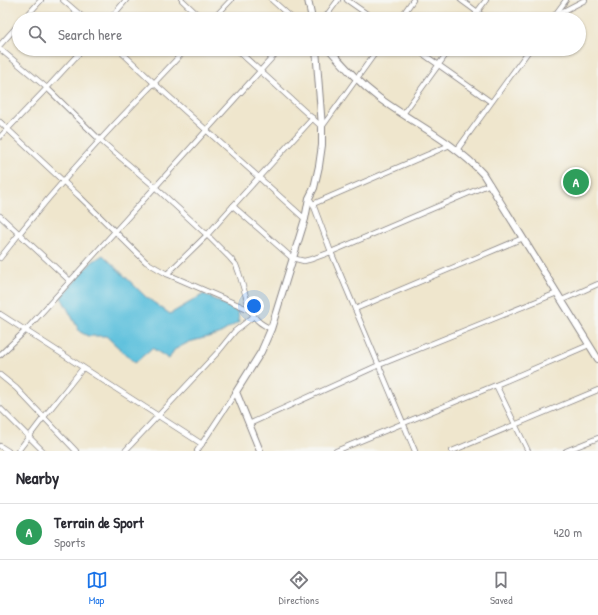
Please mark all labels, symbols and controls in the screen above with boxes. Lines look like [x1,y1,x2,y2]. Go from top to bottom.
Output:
search box [12,12,586,56]
icon: search [26,23,48,45]
text: Search here [58,24,122,45]
pin: A [563,167,589,197]
your location [244,296,264,316]
text: Nearby [16,466,59,489]
text: Terrain de Sport [54,512,144,533]
text: A [26,523,32,541]
text: 420 m [553,523,582,541]
text: Sports [54,533,85,551]
tab: Map [86,569,108,607]
tab: Directions [279,569,319,607]
tab: Saved [490,569,512,607]

